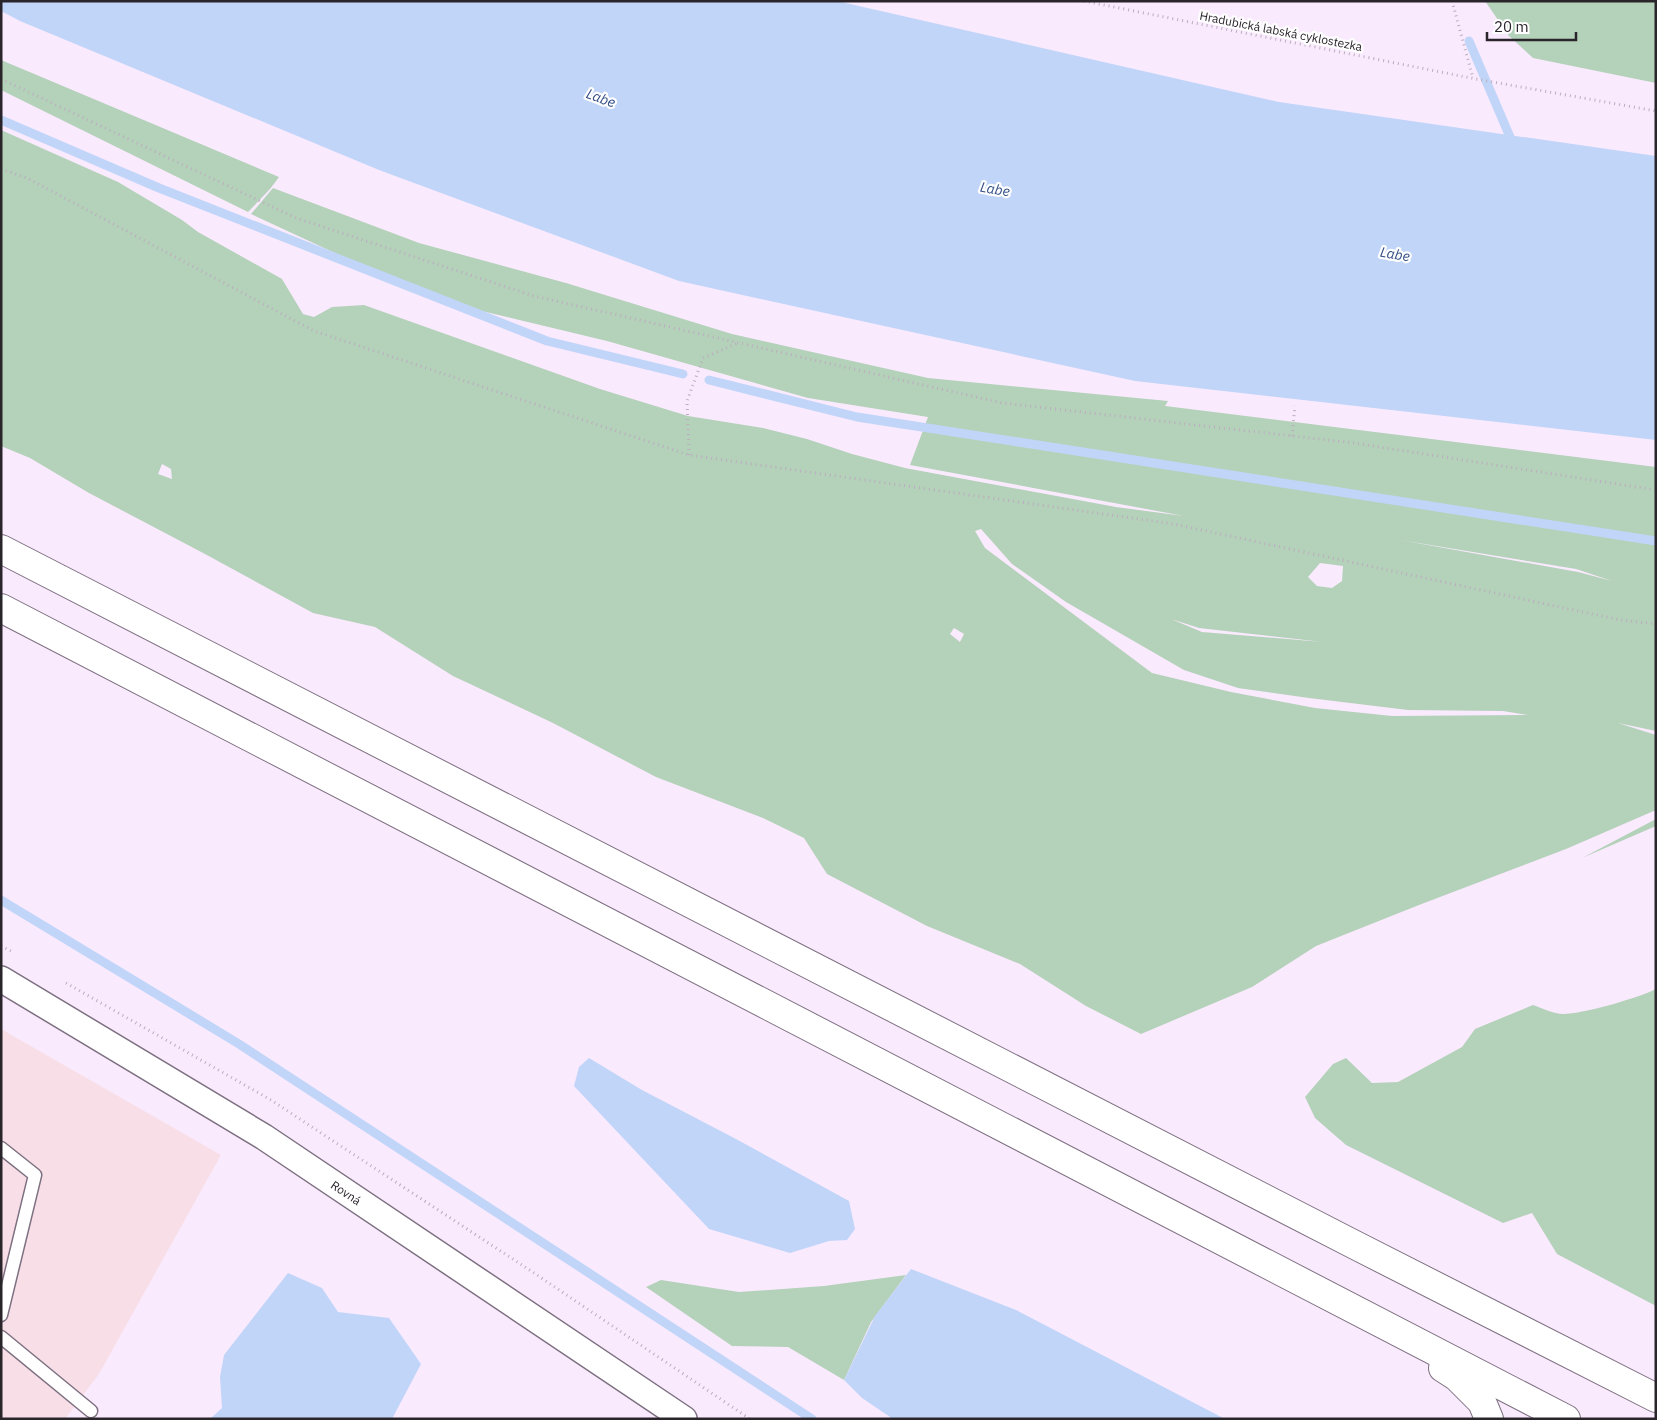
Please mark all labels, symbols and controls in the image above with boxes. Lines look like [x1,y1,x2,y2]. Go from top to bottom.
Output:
street label: Hradubická labská cyklostezka [1198,8,1364,54]
scale bar [1487,10,1576,42]
text: 20 m [1494,17,1529,36]
water label: Labe [584,84,618,112]
water label: Labe [979,178,1011,200]
water label: Labe [1379,243,1411,265]
street label: Rovná [328,1177,365,1208]

